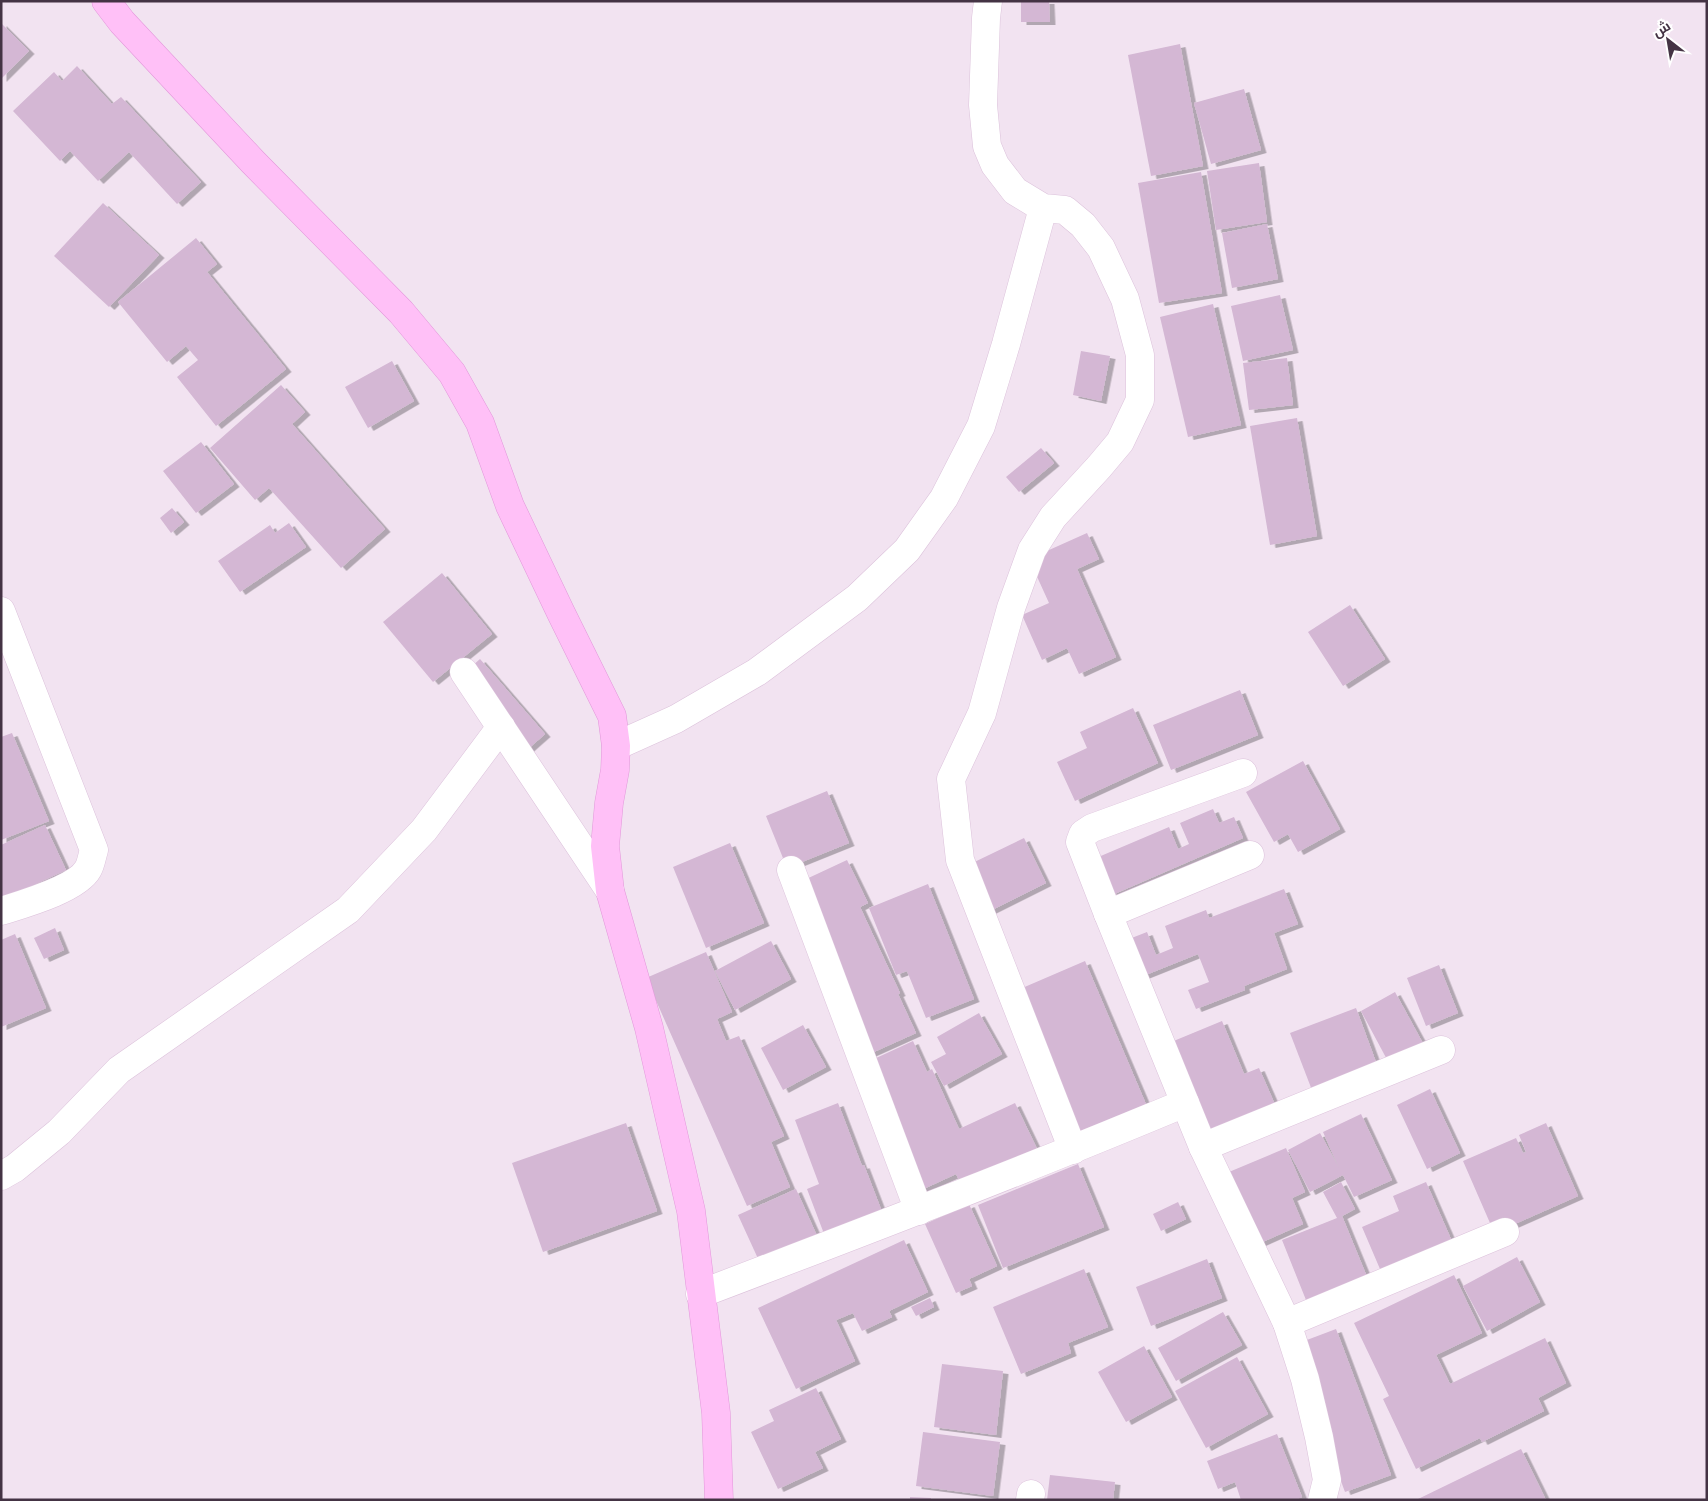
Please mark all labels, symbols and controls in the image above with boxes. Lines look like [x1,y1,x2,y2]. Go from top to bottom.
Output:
north arrow [1643,15,1693,65]
text: ش [1649,17,1674,41]

